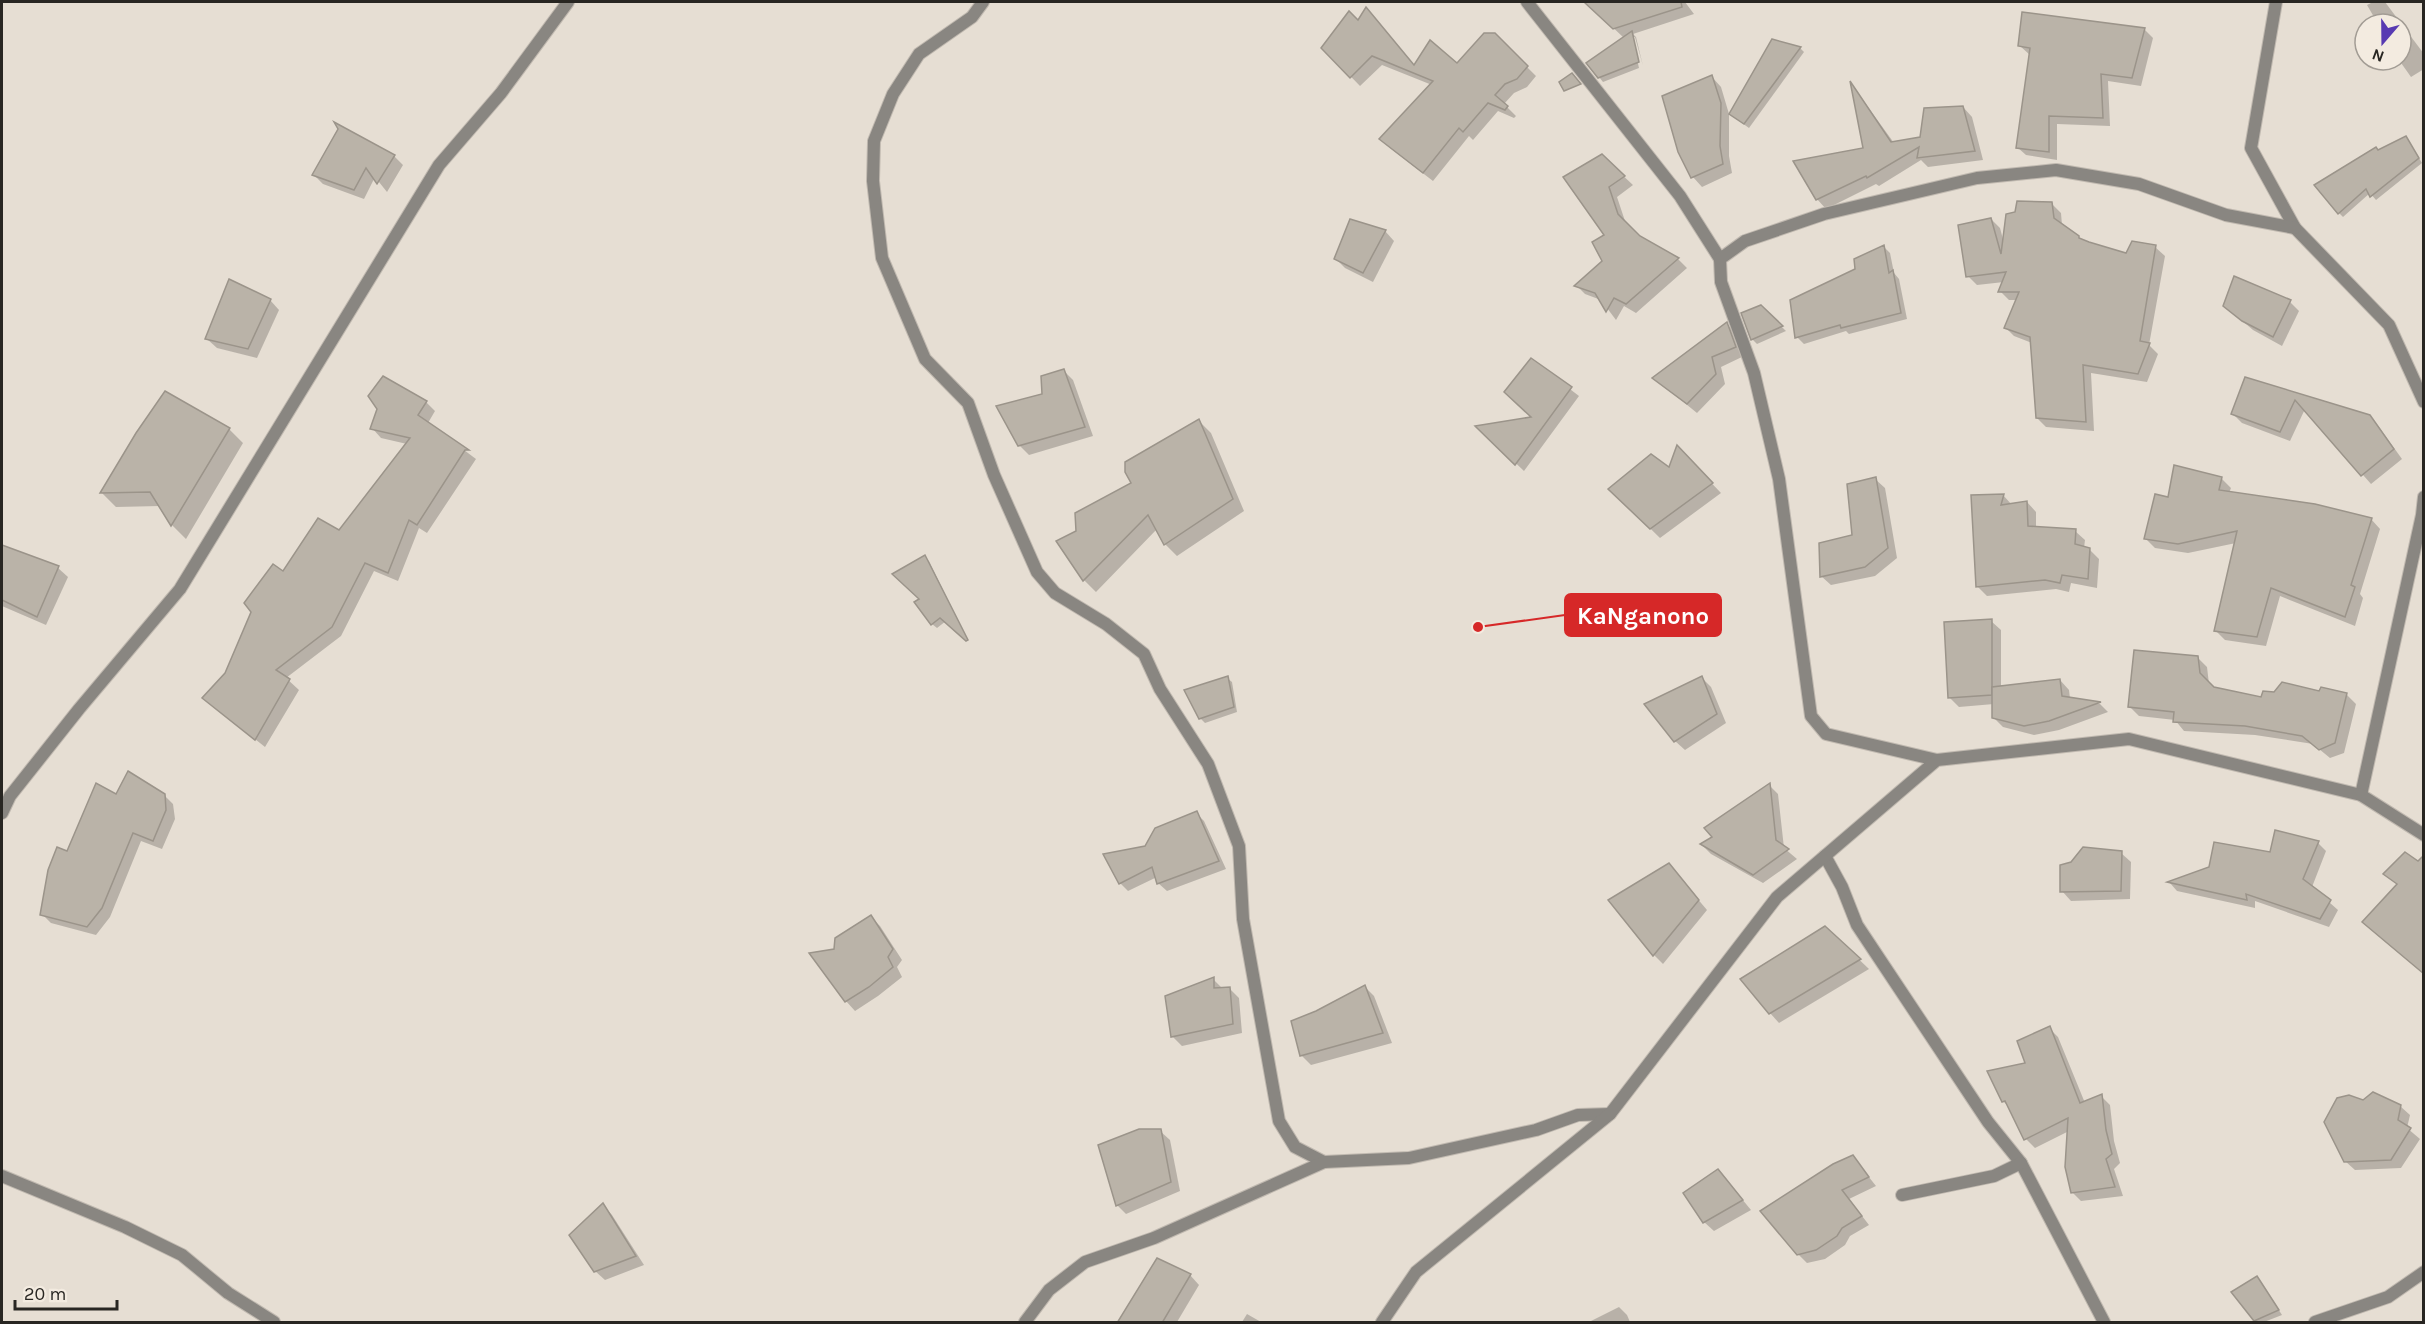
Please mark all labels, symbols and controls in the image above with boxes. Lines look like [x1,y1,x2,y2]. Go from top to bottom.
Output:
north arrow [2353,12,2413,72]
text: N [2369,45,2387,67]
callout: KaNganono [1565,594,1721,636]
text: KaNganono [1577,602,1709,630]
scale bar [15,1273,117,1311]
text: 20 m [24,1283,66,1305]

